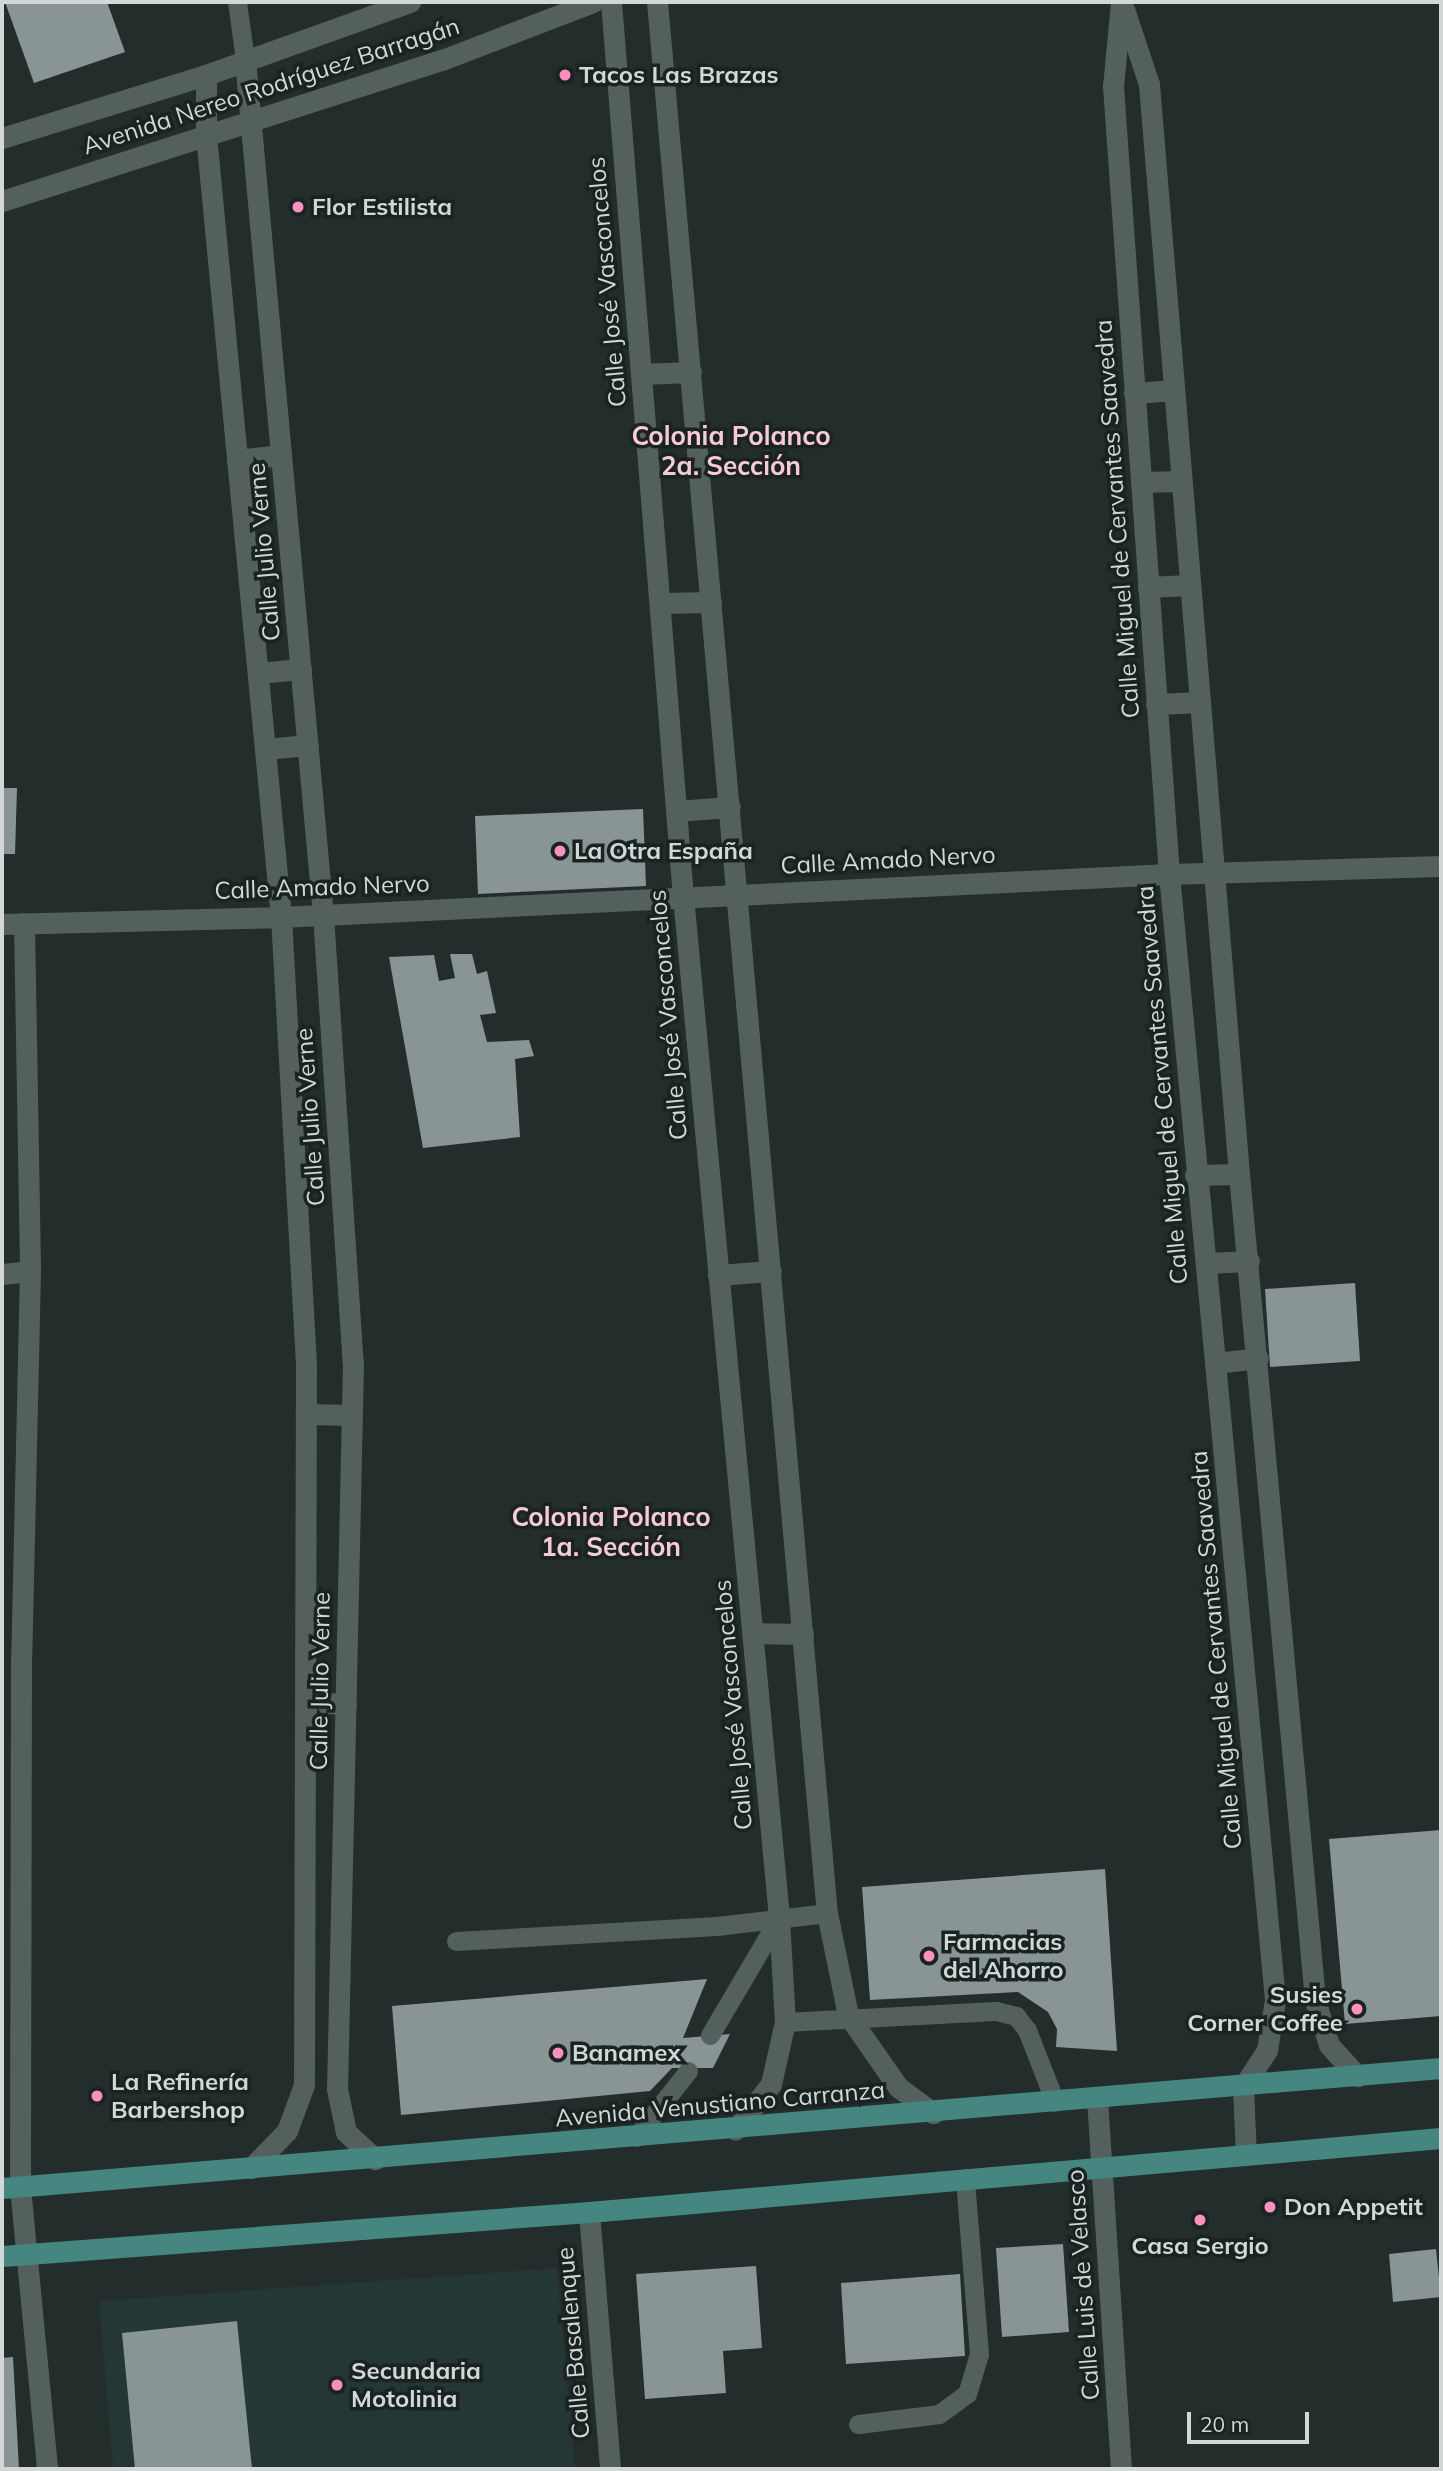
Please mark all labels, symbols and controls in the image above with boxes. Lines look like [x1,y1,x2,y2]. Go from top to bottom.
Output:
street label: Avenida Nereo Rodríguez Barragán [79,11,463,161]
place label: Tacos Las Brazas [579,61,779,89]
marker: Tacos Las Brazas [557,67,573,83]
street label: Calle José Vasconcelos [582,156,632,408]
place label: Flor Estilista [312,193,452,221]
marker: Flor Estilista [290,199,306,215]
street label: Calle Miguel de Cervantes Saavedra [1089,319,1145,719]
district label: Colonia Polanco 2a. Sección [631,420,831,481]
street label: Calle Julio Verne [242,462,286,642]
place label: La Otra España [574,837,753,865]
street label: Calle Amado Nervo [780,840,996,880]
marker: La Otra España [552,843,568,859]
street label: Calle Amado Nervo [214,869,430,905]
street label: Calle Miguel de Cervantes Saavedra [1130,885,1194,1285]
street label: Calle José Vasconcelos [643,889,693,1141]
street label: Calle Julio Verne [289,1027,331,1207]
street label: Calle Miguel de Cervantes Saavedra [1184,1450,1248,1850]
district label: Colonia Polanco 1a. Sección [511,1501,711,1562]
street label: Calle José Vasconcelos [708,1579,758,1831]
street label: Calle Julio Verne [304,1591,336,1771]
place label: Farmacias del Ahorro [943,1928,1063,1984]
marker: Farmacias del Ahorro [921,1948,937,1964]
place label: Susies Corner Coffee [1187,1981,1343,2037]
marker: Susies Corner Coffee [1349,2001,1365,2017]
place label: Banamex [572,2039,681,2067]
marker: Banamex [550,2045,566,2061]
place label: La Refinería Barbershop [111,2068,249,2124]
street label: Avenida Venustiano Carranza [554,2075,886,2133]
marker: La Refinería Barbershop [89,2088,105,2104]
street label: Calle Luis de Velasco [1061,2169,1105,2401]
place label: Don Appetit [1284,2193,1423,2221]
marker: Don Appetit [1262,2199,1278,2215]
marker: Casa Sergio [1192,2212,1208,2228]
place label: Casa Sergio [1131,2232,1269,2260]
street label: Calle Basalenque [550,2246,596,2440]
place label: Secundaria Motolinia [351,2357,481,2413]
marker: Secundaria Motolinia [329,2377,345,2393]
scale bar [1191,2398,1314,2442]
text: 20 m [1200,2411,1249,2437]

